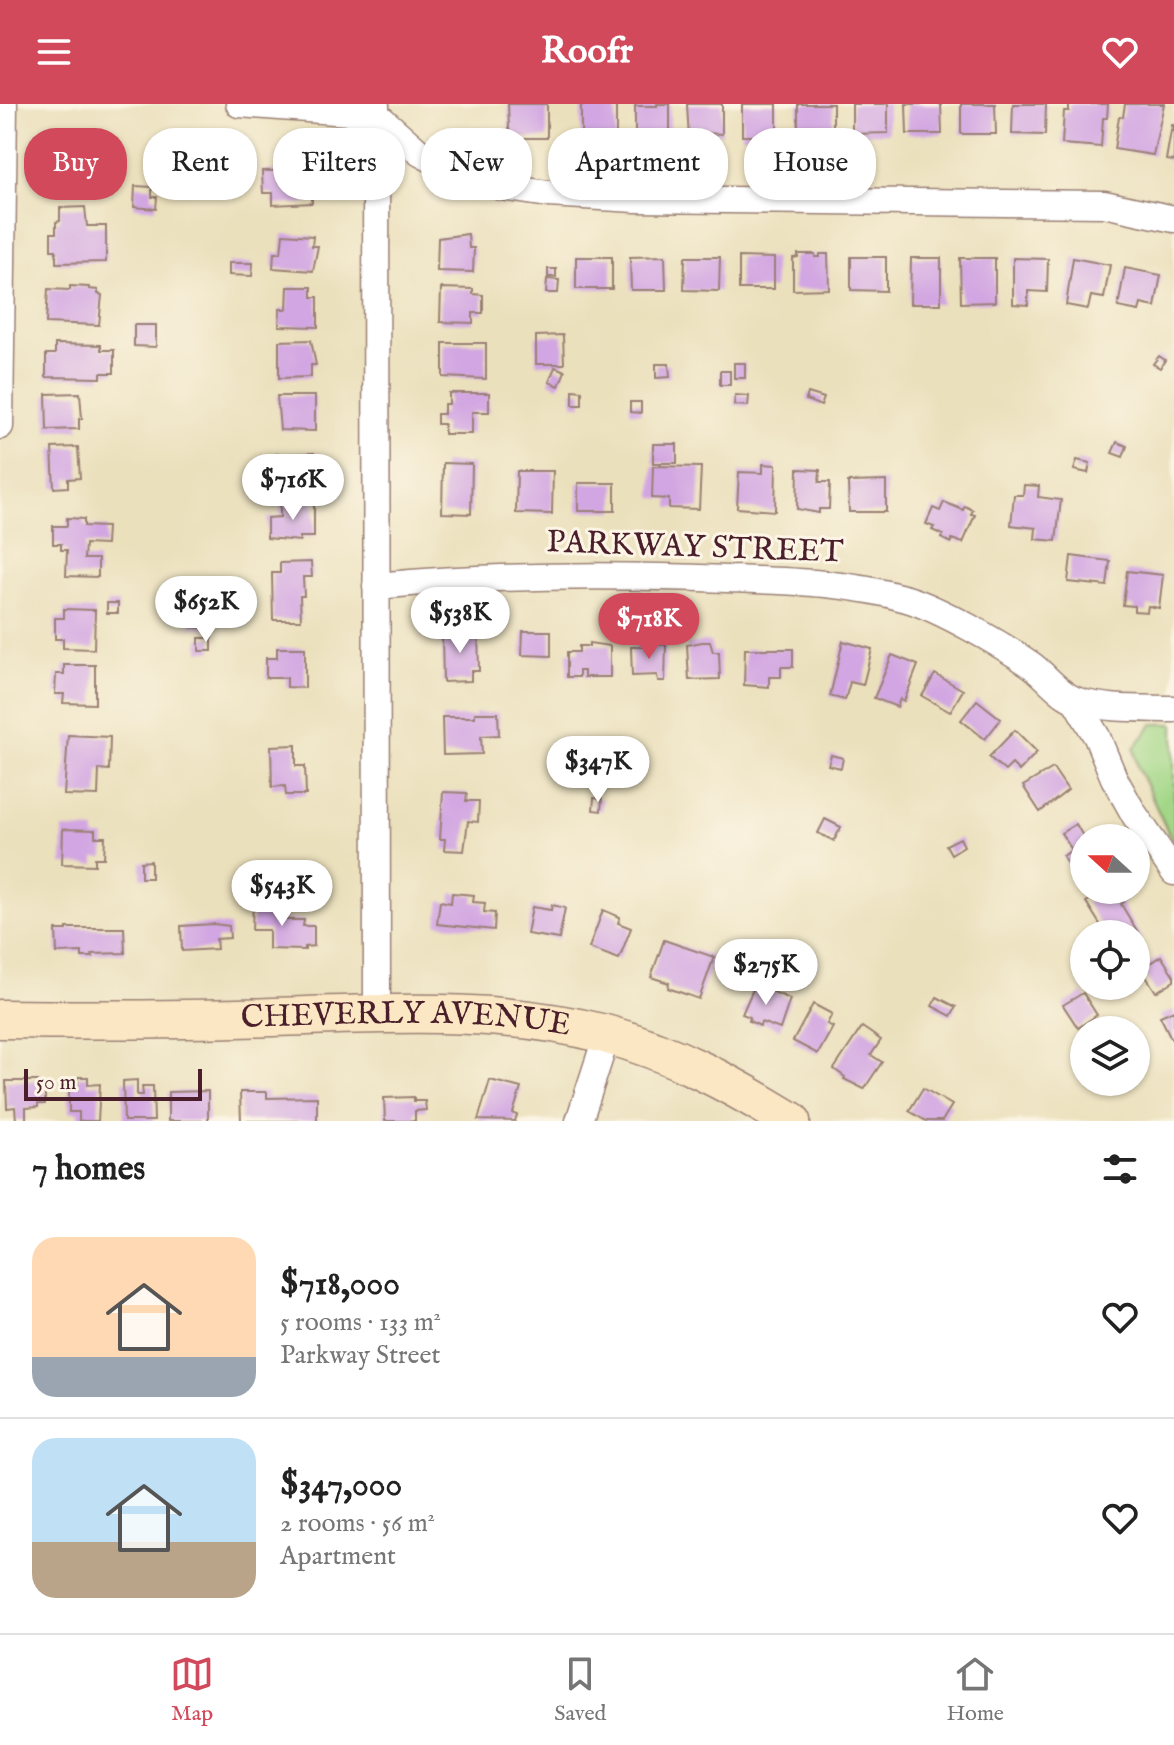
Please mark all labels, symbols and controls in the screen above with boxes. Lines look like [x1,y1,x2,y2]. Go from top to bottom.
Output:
text: Roofr [541,29,633,75]
icon: menu [32,30,76,74]
icon: heart [1098,30,1142,74]
chip: Buy [24,128,127,200]
chip: Rent [143,128,257,200]
chip: Filters [273,128,405,200]
chip: New [421,128,532,200]
chip: Apartment [548,128,728,200]
chip: House [744,128,876,200]
pin: $716K [237,454,349,522]
text: $716K [260,463,326,496]
street label: PARKWAY STREET [546,522,844,574]
pin: $652K [150,576,262,644]
text: $652K [173,585,239,618]
pin: $538K [404,587,516,655]
pin: $718K [593,593,705,661]
text: $538K [429,596,491,629]
text: $718K [616,602,682,635]
pin: $347K [542,736,654,804]
text: $347K [564,745,632,778]
north arrow [1070,824,1150,904]
map controls [1070,824,1150,1096]
pin: $543K [226,860,338,928]
text: $543K [250,869,314,902]
button: locate [1070,920,1150,1000]
pin: $275K [710,939,822,1007]
text: $275K [733,948,799,981]
street label: CHEVERLY AVENUE [240,993,574,1046]
button: layers [1070,1016,1150,1096]
scale bar [24,1065,202,1101]
text: 50 m [36,1069,77,1097]
icon: filters [1098,1147,1142,1191]
text: 7 homes [32,1148,145,1191]
text: $718,000 [280,1263,400,1306]
icon: home [96,1269,192,1365]
icon: heart [1098,1295,1142,1339]
text: 5 rooms · 133 m² [280,1306,441,1339]
text: Parkway Street [280,1339,440,1372]
text: $347,000 [280,1464,402,1507]
icon: home [96,1470,192,1566]
icon: heart [1098,1496,1142,1540]
text: 2 rooms · 56 m² [280,1507,435,1540]
text: Apartment [280,1540,396,1573]
tab: Map [170,1652,214,1728]
tab: Saved [554,1652,606,1728]
tab: Home [946,1652,1004,1728]

